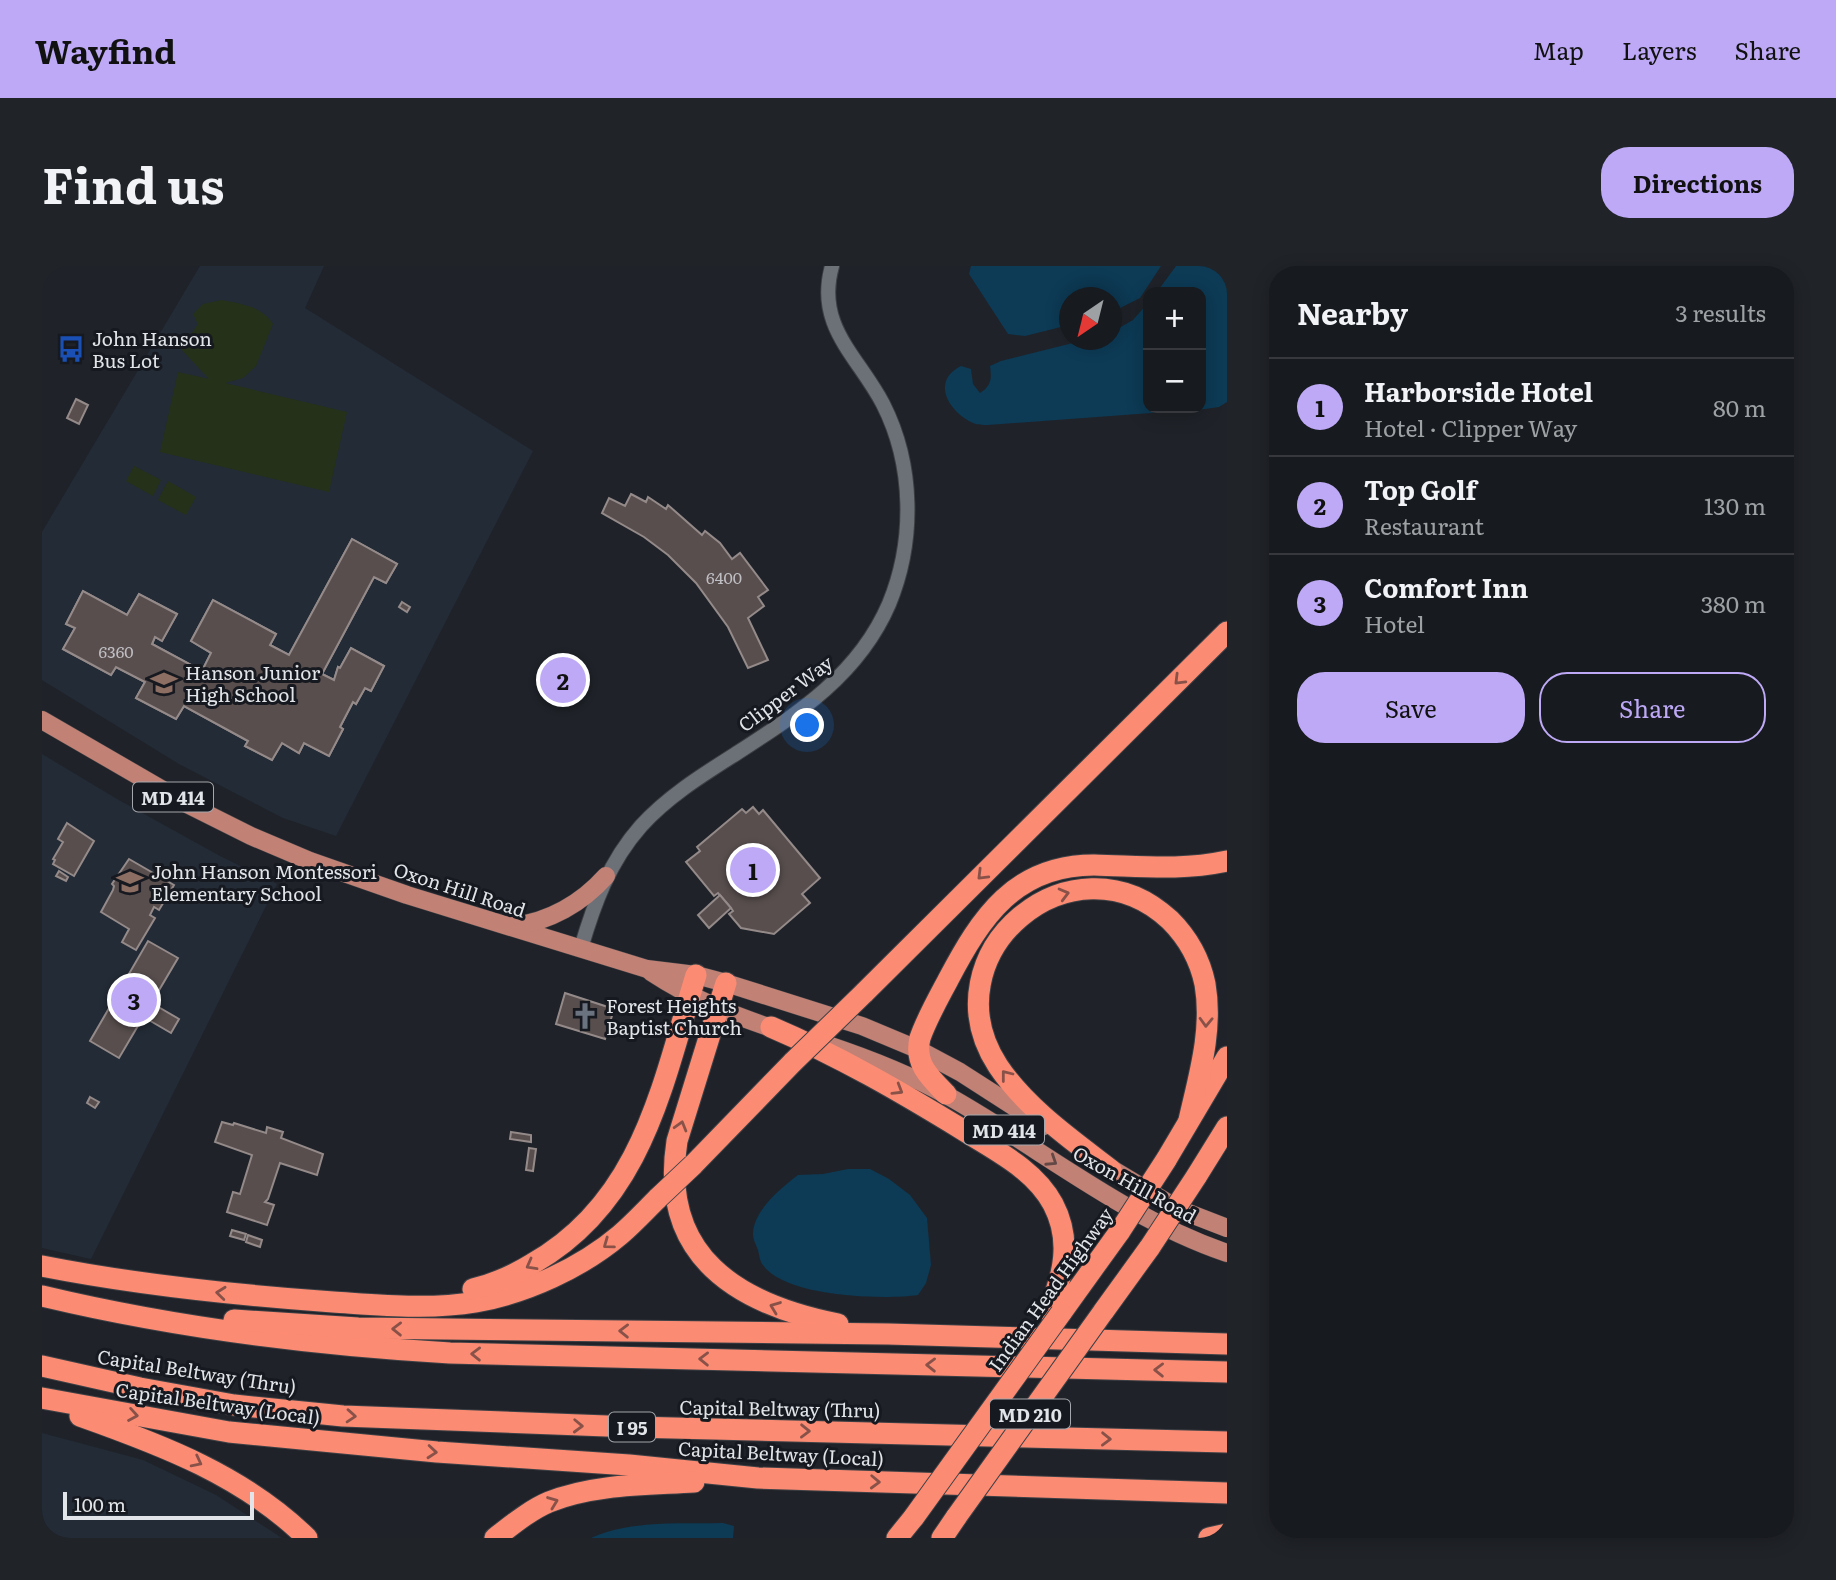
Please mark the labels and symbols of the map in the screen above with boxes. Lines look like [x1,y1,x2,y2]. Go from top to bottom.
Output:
north arrow [1059,287,1122,350]
place label: John Hanson Bus Lot [92,324,212,374]
bus stop icon: John Hanson Bus Lot [56,334,86,364]
house number: 6400 [706,565,742,589]
house number: 6360 [98,639,134,663]
street label: Clipper Way [732,648,838,738]
pin: 2 [540,654,586,706]
place label: Hanson Junior High School [185,658,320,708]
school or university icon: Hanson Junior High School [149,668,179,698]
one-way arrow [1174,672,1187,685]
your location [790,708,824,742]
road number: MD 414 [133,782,213,812]
pin: 1 [730,844,776,896]
street label: Oxon Hill Road [390,854,530,924]
place label: John Hanson Montessori Elementary School [151,857,377,907]
one-way arrow [978,866,991,879]
school or university icon: John Hanson Montessori Elementary School [115,867,145,897]
one-way arrow [1057,888,1069,902]
pin: 3 [111,974,157,1026]
place label: Forest Heights Baptist Church [606,991,742,1041]
church icon: Forest Heights Baptist Church [570,1001,600,1031]
one-way arrow [1199,1017,1214,1028]
one-way arrow [1002,1071,1014,1084]
one-way arrow [890,1082,903,1095]
road number: MD 414 [964,1116,1044,1144]
one-way arrow [673,1120,688,1132]
street label: Oxon Hill Road [1068,1139,1202,1230]
one-way arrow [1045,1153,1058,1166]
street label: Indian Head Highway [981,1201,1119,1377]
one-way arrow [603,1236,616,1248]
one-way arrow [526,1257,539,1270]
one-way arrow [215,1286,226,1301]
one-way arrow [769,1301,781,1315]
one-way arrow [391,1321,401,1337]
one-way arrow [618,1323,629,1339]
street label: Capital Beltway (Thru) [95,1341,299,1401]
one-way arrow [471,1346,482,1361]
one-way arrow [698,1352,709,1367]
one-way arrow [926,1357,936,1373]
one-way arrow [1153,1363,1164,1378]
street label: Capital Beltway (Local) [114,1375,322,1431]
street label: Capital Beltway (Thru) [679,1392,881,1424]
road number: MD 210 [990,1400,1070,1428]
one-way arrow [127,1407,139,1422]
one-way arrow [346,1409,357,1424]
road number: I 95 [609,1412,655,1442]
one-way arrow [573,1418,584,1433]
one-way arrow [800,1424,811,1439]
one-way arrow [1101,1431,1112,1446]
street label: Capital Beltway (Local) [677,1434,885,1472]
one-way arrow [427,1444,438,1459]
one-way arrow [190,1454,202,1468]
one-way arrow [870,1474,881,1489]
scale bar [63,1489,254,1521]
one-way arrow [546,1496,558,1510]

